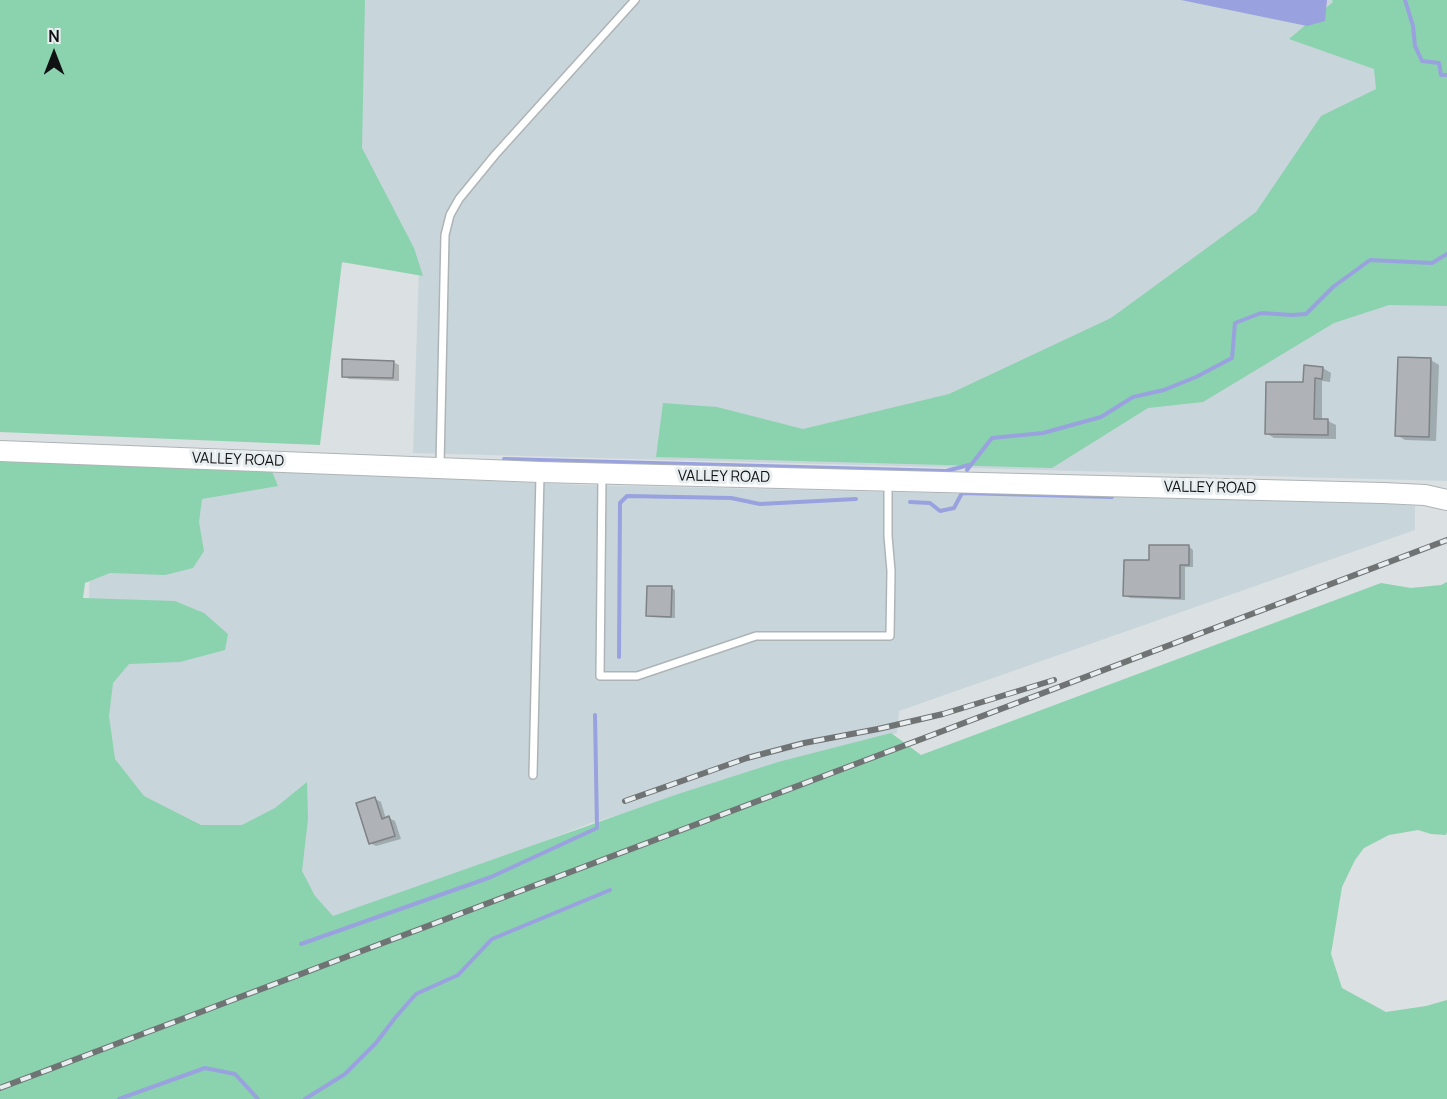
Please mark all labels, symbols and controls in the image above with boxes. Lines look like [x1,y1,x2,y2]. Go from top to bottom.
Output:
north arrow [24,24,84,84]
text: N [48,25,60,47]
street label: VALLEY ROAD [192,449,284,471]
street label: VALLEY ROAD [678,467,770,487]
street label: VALLEY ROAD [1164,478,1256,498]

